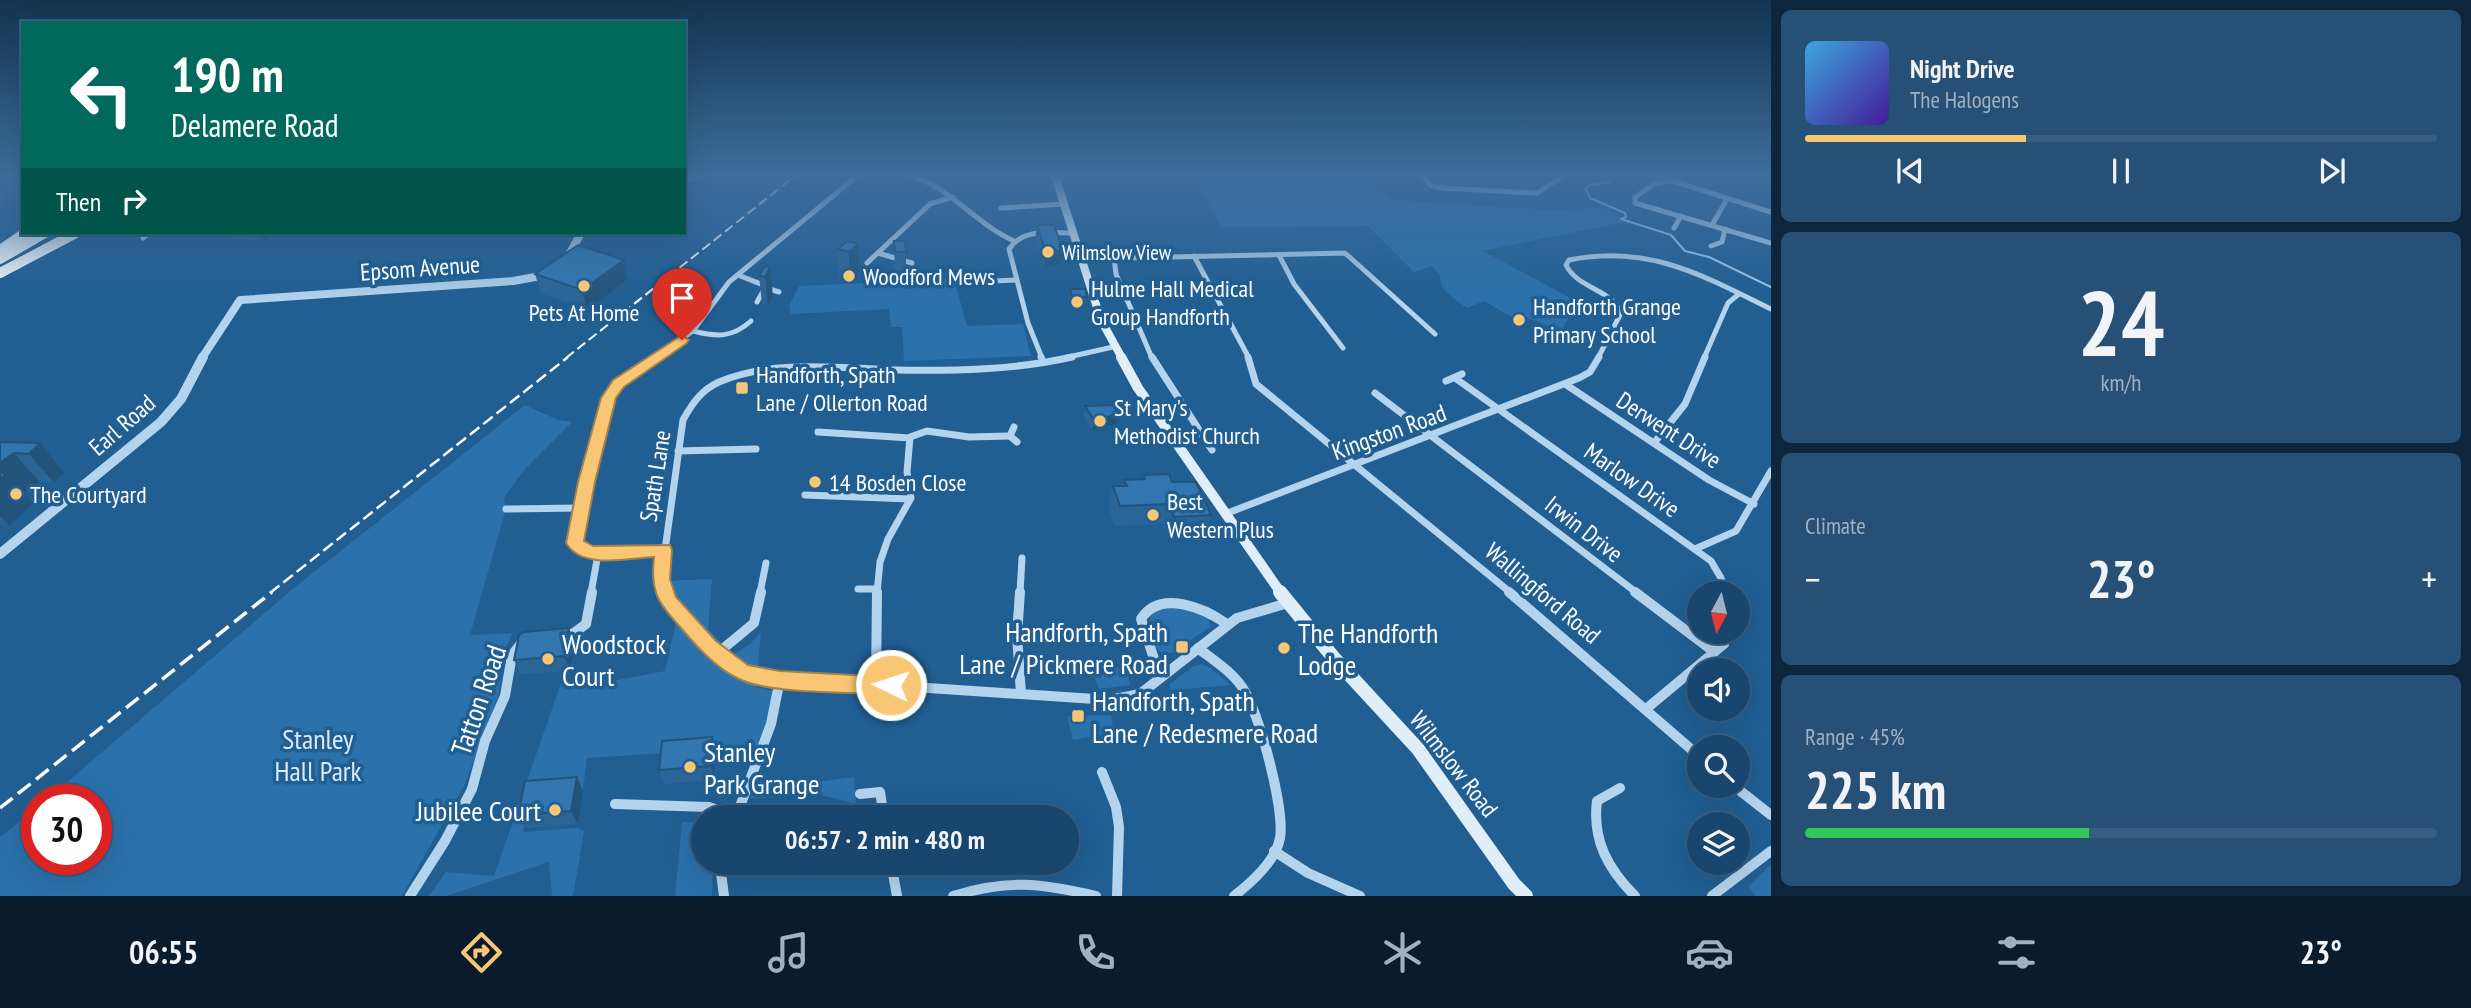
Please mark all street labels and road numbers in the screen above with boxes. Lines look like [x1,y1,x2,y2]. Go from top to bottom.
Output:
street label: Epsom Avenue [359,248,481,288]
street label: Derwent Drive [1611,385,1727,475]
street label: Earl Road [82,388,162,462]
street label: Kingston Road [1328,397,1450,467]
street label: Spath Lane [632,428,678,524]
street label: Marlow Drive [1578,436,1686,524]
street label: Irwin Drive [1539,489,1629,569]
street label: Wallingford Road [1479,536,1607,650]
street label: Tatton Road [442,640,514,760]
street label: Wilmslow Road [1403,705,1505,823]

